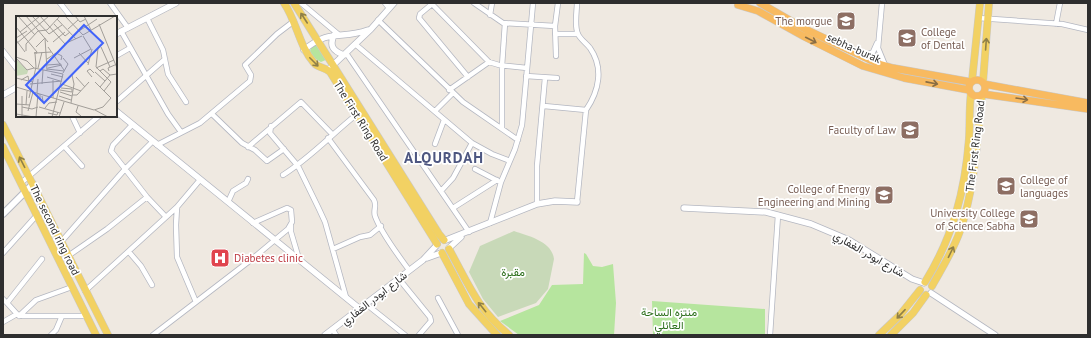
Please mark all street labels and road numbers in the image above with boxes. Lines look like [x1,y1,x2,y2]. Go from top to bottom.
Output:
street label: sebha-burak [825,30,884,66]
street label: The First Ring Road [331,78,391,164]
street label: The First Ring Road [962,99,988,192]
street label: The second ring road [27,183,83,278]
street label: شارع ابودر الغفاري [830,228,907,283]
street label: شارع ابودر الغفاري [338,268,412,330]

